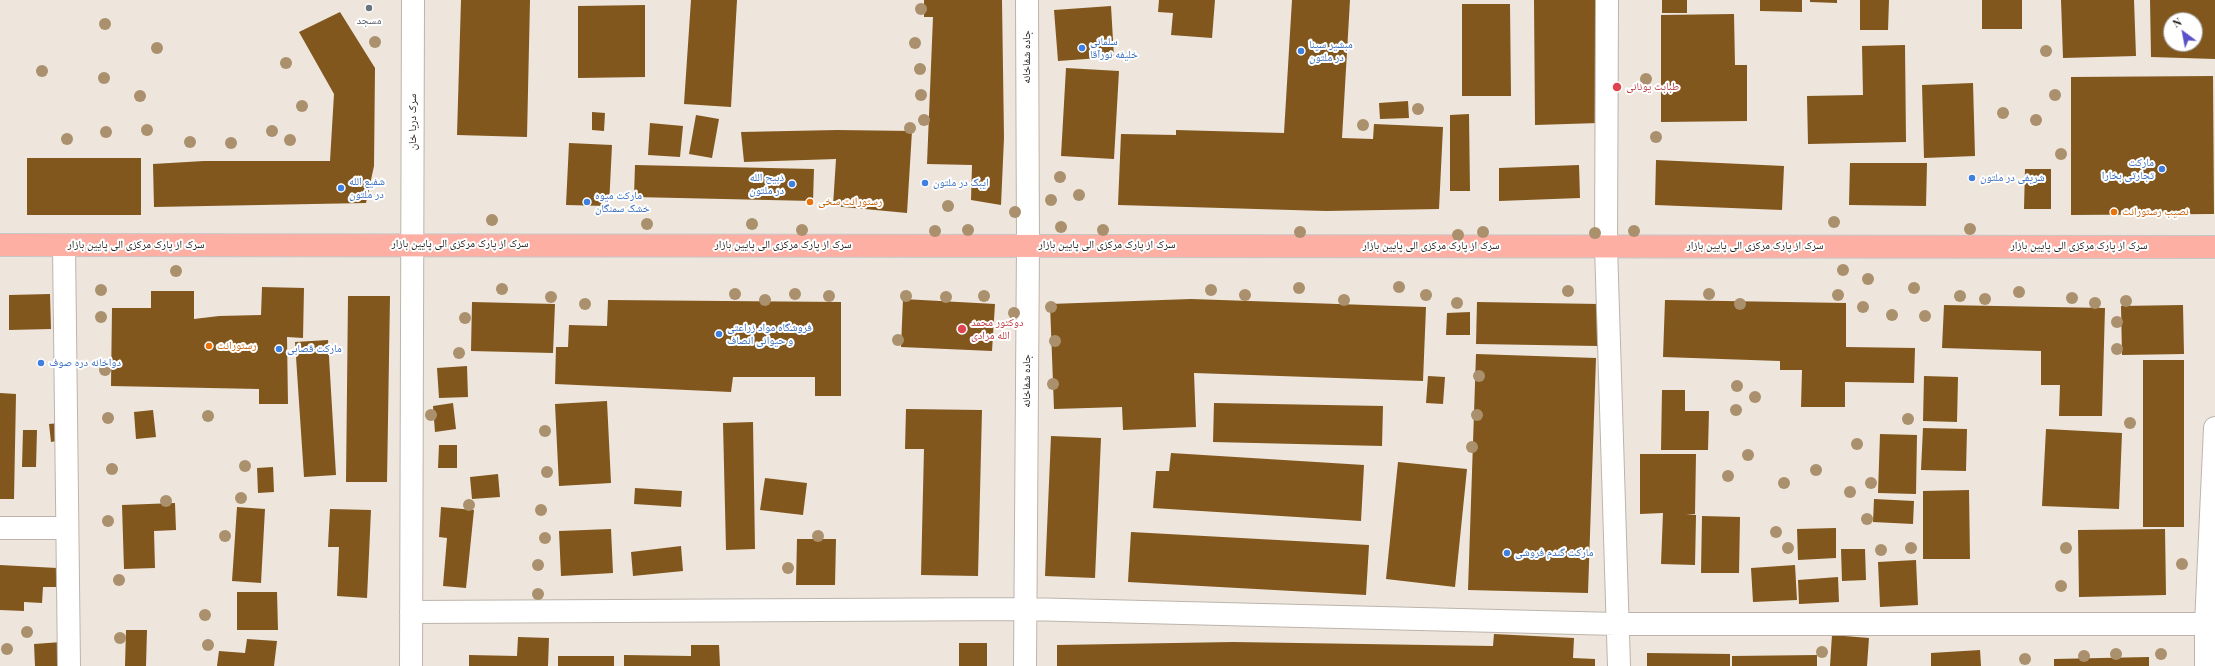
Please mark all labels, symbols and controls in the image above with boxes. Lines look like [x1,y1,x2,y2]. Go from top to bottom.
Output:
marker: مسجد [364,3,374,13]
north arrow [2163,12,2203,52]
place label: مسجد [357,14,381,28]
text: N [2170,14,2184,31]
street label: جاده شفاخانه [1020,30,1034,84]
place label: سلمانی خلیفه نورآقا [1090,35,1138,61]
place label: مبشیر سینا در ملتون [1309,38,1353,64]
marker: سلمانی خلیفه نورآقا [1077,43,1087,53]
marker: مبشیر سینا در ملتون [1296,46,1306,56]
place label: طبابت یونانی [1626,80,1679,94]
marker: طبابت یونانی [1611,81,1623,93]
street label: سرک دریا خان [406,94,420,150]
place label: مارکت تجارتی بخارا [2102,156,2154,182]
marker: مارکت تجارتی بخارا [2157,164,2167,174]
place label: ذبیح الله در ملتون [749,171,784,197]
place label: شریفی در ملتون [1980,171,2045,185]
marker: شریفی در ملتون [1967,173,1977,183]
place label: شفیع الله در ملتون [349,175,385,201]
place label: ایبک در ملتون [933,176,989,190]
marker: ایبک در ملتون [920,178,930,188]
marker: ذبیح الله در ملتون [787,179,797,189]
marker: شفیع الله در ملتون [336,183,346,193]
place label: مارکت میوه خشک سمنگان [595,189,650,215]
place label: رستورانت سخی [818,195,882,209]
marker: مارکت میوه خشک سمنگان [582,197,592,207]
marker: رستورانت سخی [805,197,815,207]
place label: نصیب رستورانت [2122,205,2189,219]
marker: نصیب رستورانت [2109,207,2119,217]
street label: سرک از پارک مرکزی الی پایین بازار [391,237,529,251]
street label: سرک از پارک مرکزی الی پایین بازار [67,238,205,252]
street label: سرک از پارک مرکزی الی پایین بازار [714,238,852,252]
street label: سرک از پارک مرکزی الی پایین بازار [1038,238,1176,252]
street label: سرک از پارک مرکزی الی پایین بازار [1362,239,1500,253]
street label: سرک از پارک مرکزی الی پایین بازار [1686,239,1824,253]
street label: سرک از پارک مرکزی الی پایین بازار [2010,239,2148,253]
place label: دوکتور محمد الله مرادی [971,316,1023,342]
place label: فروشگاه مواد زراعتی و حیوانی انصاف [727,321,812,347]
marker: دوکتور محمد الله مرادی [956,323,968,335]
marker: فروشگاه مواد زراعتی و حیوانی انصاف [714,329,724,339]
place label: رستورانت [217,339,256,353]
marker: رستورانت [204,341,214,351]
place label: مارکت قصابی [287,342,342,356]
marker: مارکت قصابی [274,344,284,354]
street label: جاده شفاخانه [1020,354,1034,408]
place label: دواخانه دره صوف [49,356,121,370]
marker: دواخانه دره صوف [36,358,46,368]
place label: مارکت گندم فروشی [1515,546,1593,560]
marker: مارکت گندم فروشی [1502,548,1512,558]

